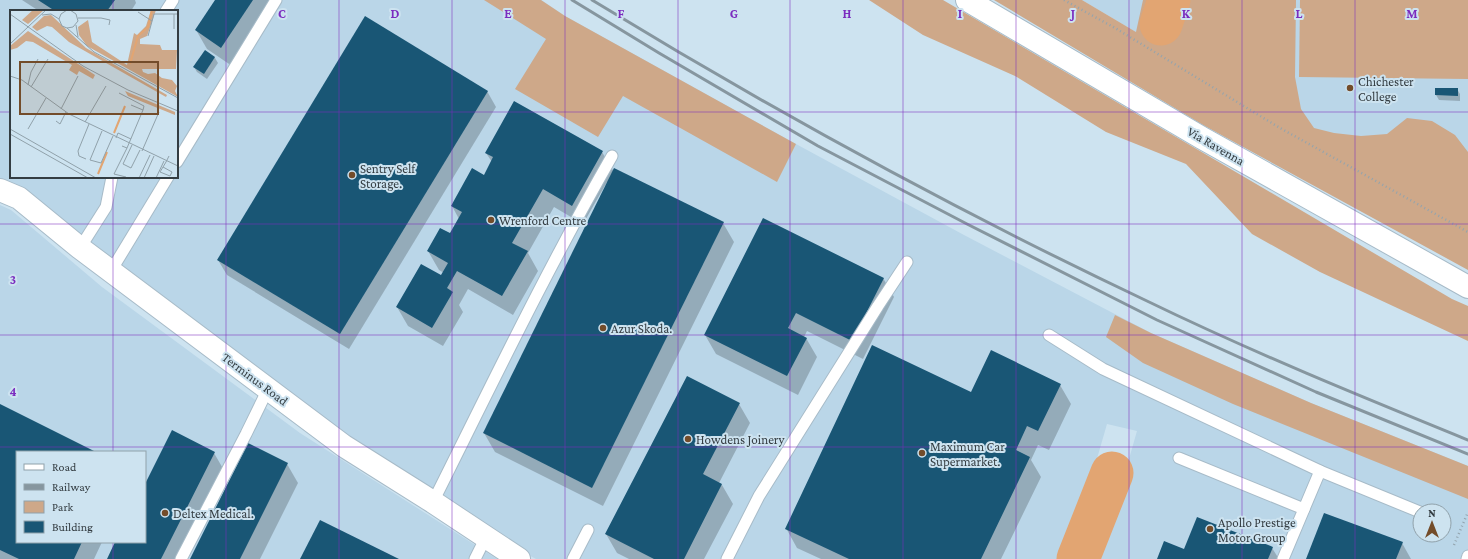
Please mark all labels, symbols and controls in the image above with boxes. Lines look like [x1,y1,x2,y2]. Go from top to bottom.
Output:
text: C [278,6,286,21]
text: D [391,6,400,21]
text: E [504,6,512,21]
text: F [618,6,625,21]
text: G [730,6,738,21]
text: H [843,6,852,21]
text: I [958,6,962,21]
text: J [1069,6,1075,21]
text: K [1182,6,1191,21]
text: L [1296,6,1303,21]
text: M [1406,6,1418,21]
inset map [10,10,178,178]
place label: Chichester College [1358,74,1414,104]
marker: Chichester College [1345,83,1355,93]
street label: Via Ravenna [1185,124,1247,168]
place label: Sentry Self Storage. [360,161,416,191]
marker: Sentry Self Storage. [347,170,357,180]
place label: Wrenford Centre [499,213,587,228]
marker: Wrenford Centre [486,215,496,225]
text: 3 [10,272,16,287]
place label: Azur Skoda. [611,321,672,336]
marker: Azur Skoda. [598,323,608,333]
street label: Terminus Road [219,349,291,409]
text: 4 [9,384,17,399]
place label: Howdens Joinery [696,432,786,447]
marker: Howdens Joinery [683,434,693,444]
place label: Maximum Car Supermarket. [930,439,1005,469]
marker: Maximum Car Supermarket. [917,448,927,458]
legend [16,451,146,543]
text: Road [52,460,77,474]
text: Railway [52,480,91,494]
text: Park [52,500,74,514]
north arrow [1412,503,1452,543]
place label: Deltex Medical. [173,506,254,521]
text: N [1428,507,1436,519]
marker: Deltex Medical. [160,508,170,518]
place label: Apollo Prestige Motor Group [1218,515,1296,545]
text: Building [52,520,93,534]
marker: Apollo Prestige Motor Group [1205,524,1215,534]

